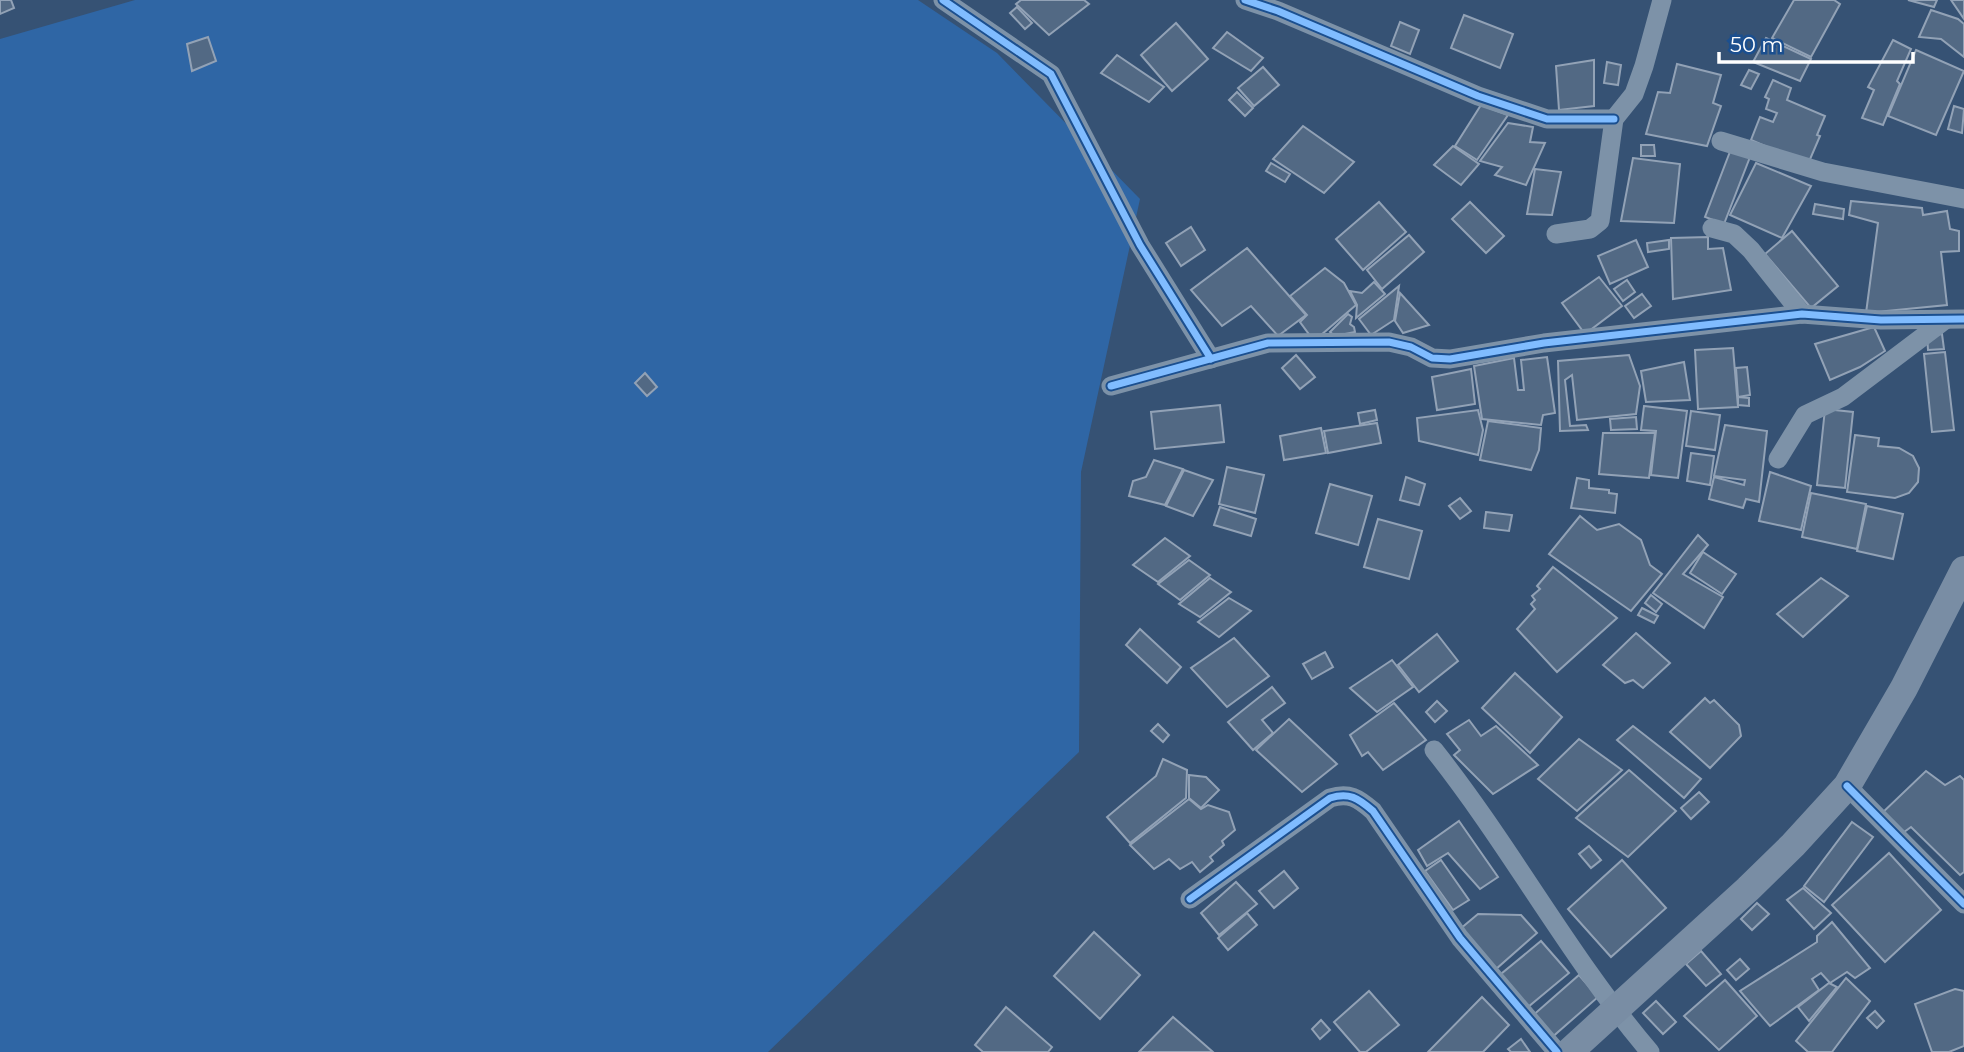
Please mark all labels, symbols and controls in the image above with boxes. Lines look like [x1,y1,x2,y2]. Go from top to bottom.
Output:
scale bar [1719,21,1913,65]
text: 50 m [1730,32,1784,57]

